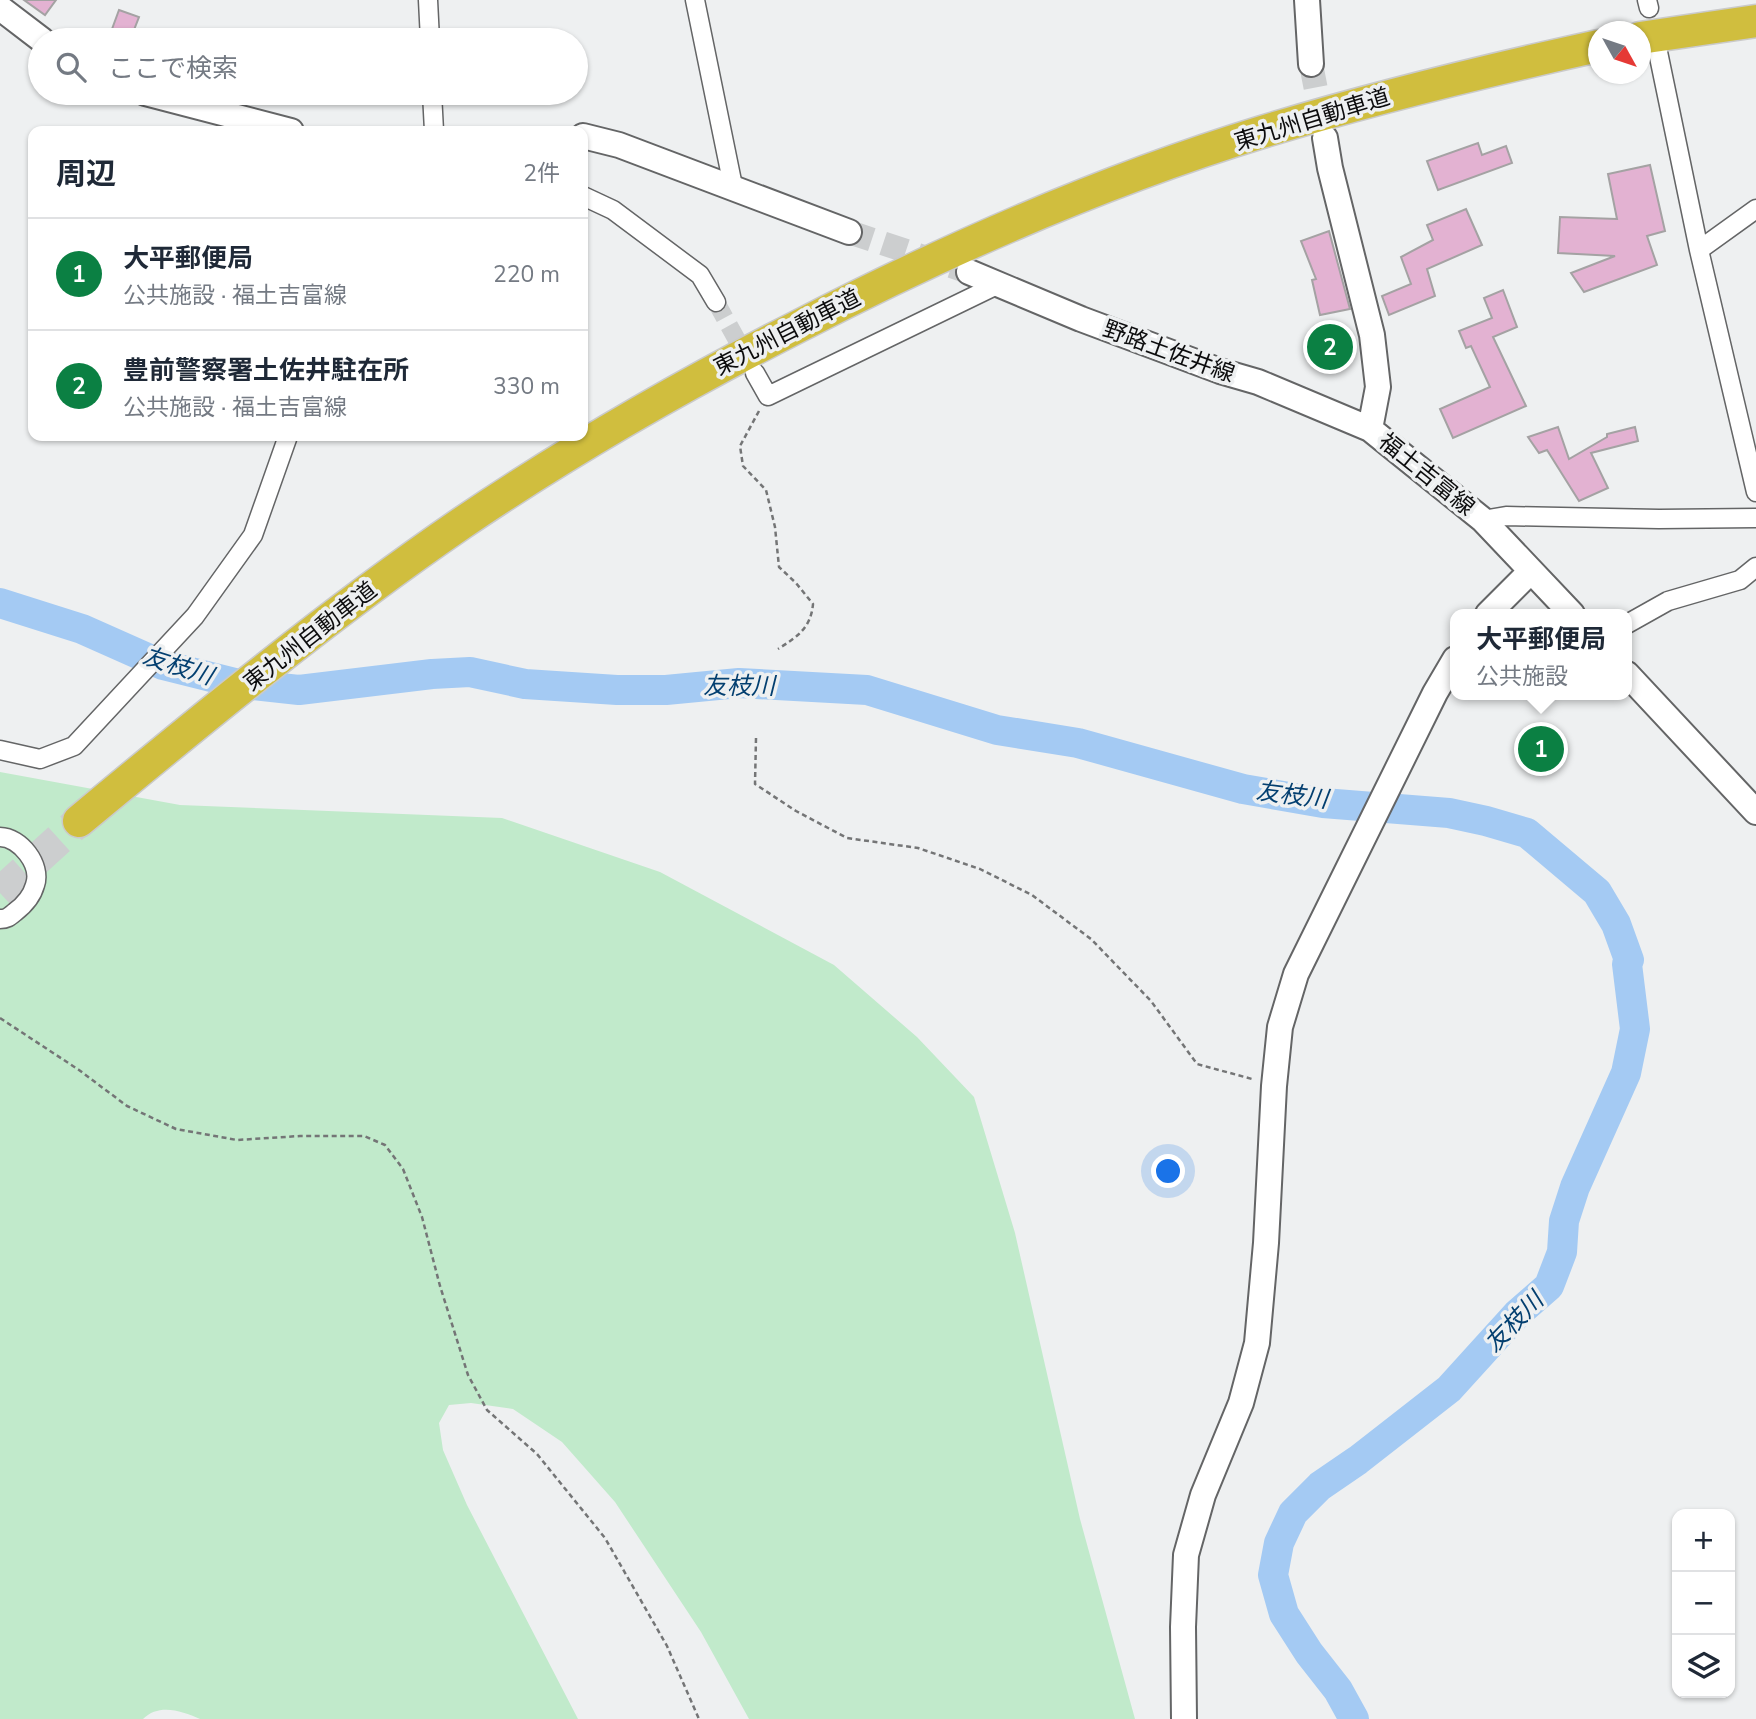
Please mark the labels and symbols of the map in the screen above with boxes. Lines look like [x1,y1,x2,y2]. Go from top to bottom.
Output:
north arrow [1588,21,1651,84]
street label: 東九州自動車道 [1231,81,1394,158]
street label: 東九州自動車道 [708,282,866,383]
street label: 野路土佐井線 [1099,313,1239,390]
pin: 2 [1307,321,1353,373]
street label: 福土吉富線 [1372,426,1481,523]
street label: 東九州自動車道 [237,575,383,698]
water label: 友枝川 [139,640,220,693]
water label: 友枝川 [703,670,778,702]
pin: 1 [1518,723,1564,775]
water label: 友枝川 [1254,775,1333,816]
your location [1151,1154,1185,1188]
water label: 友枝川 [1477,1283,1553,1359]

